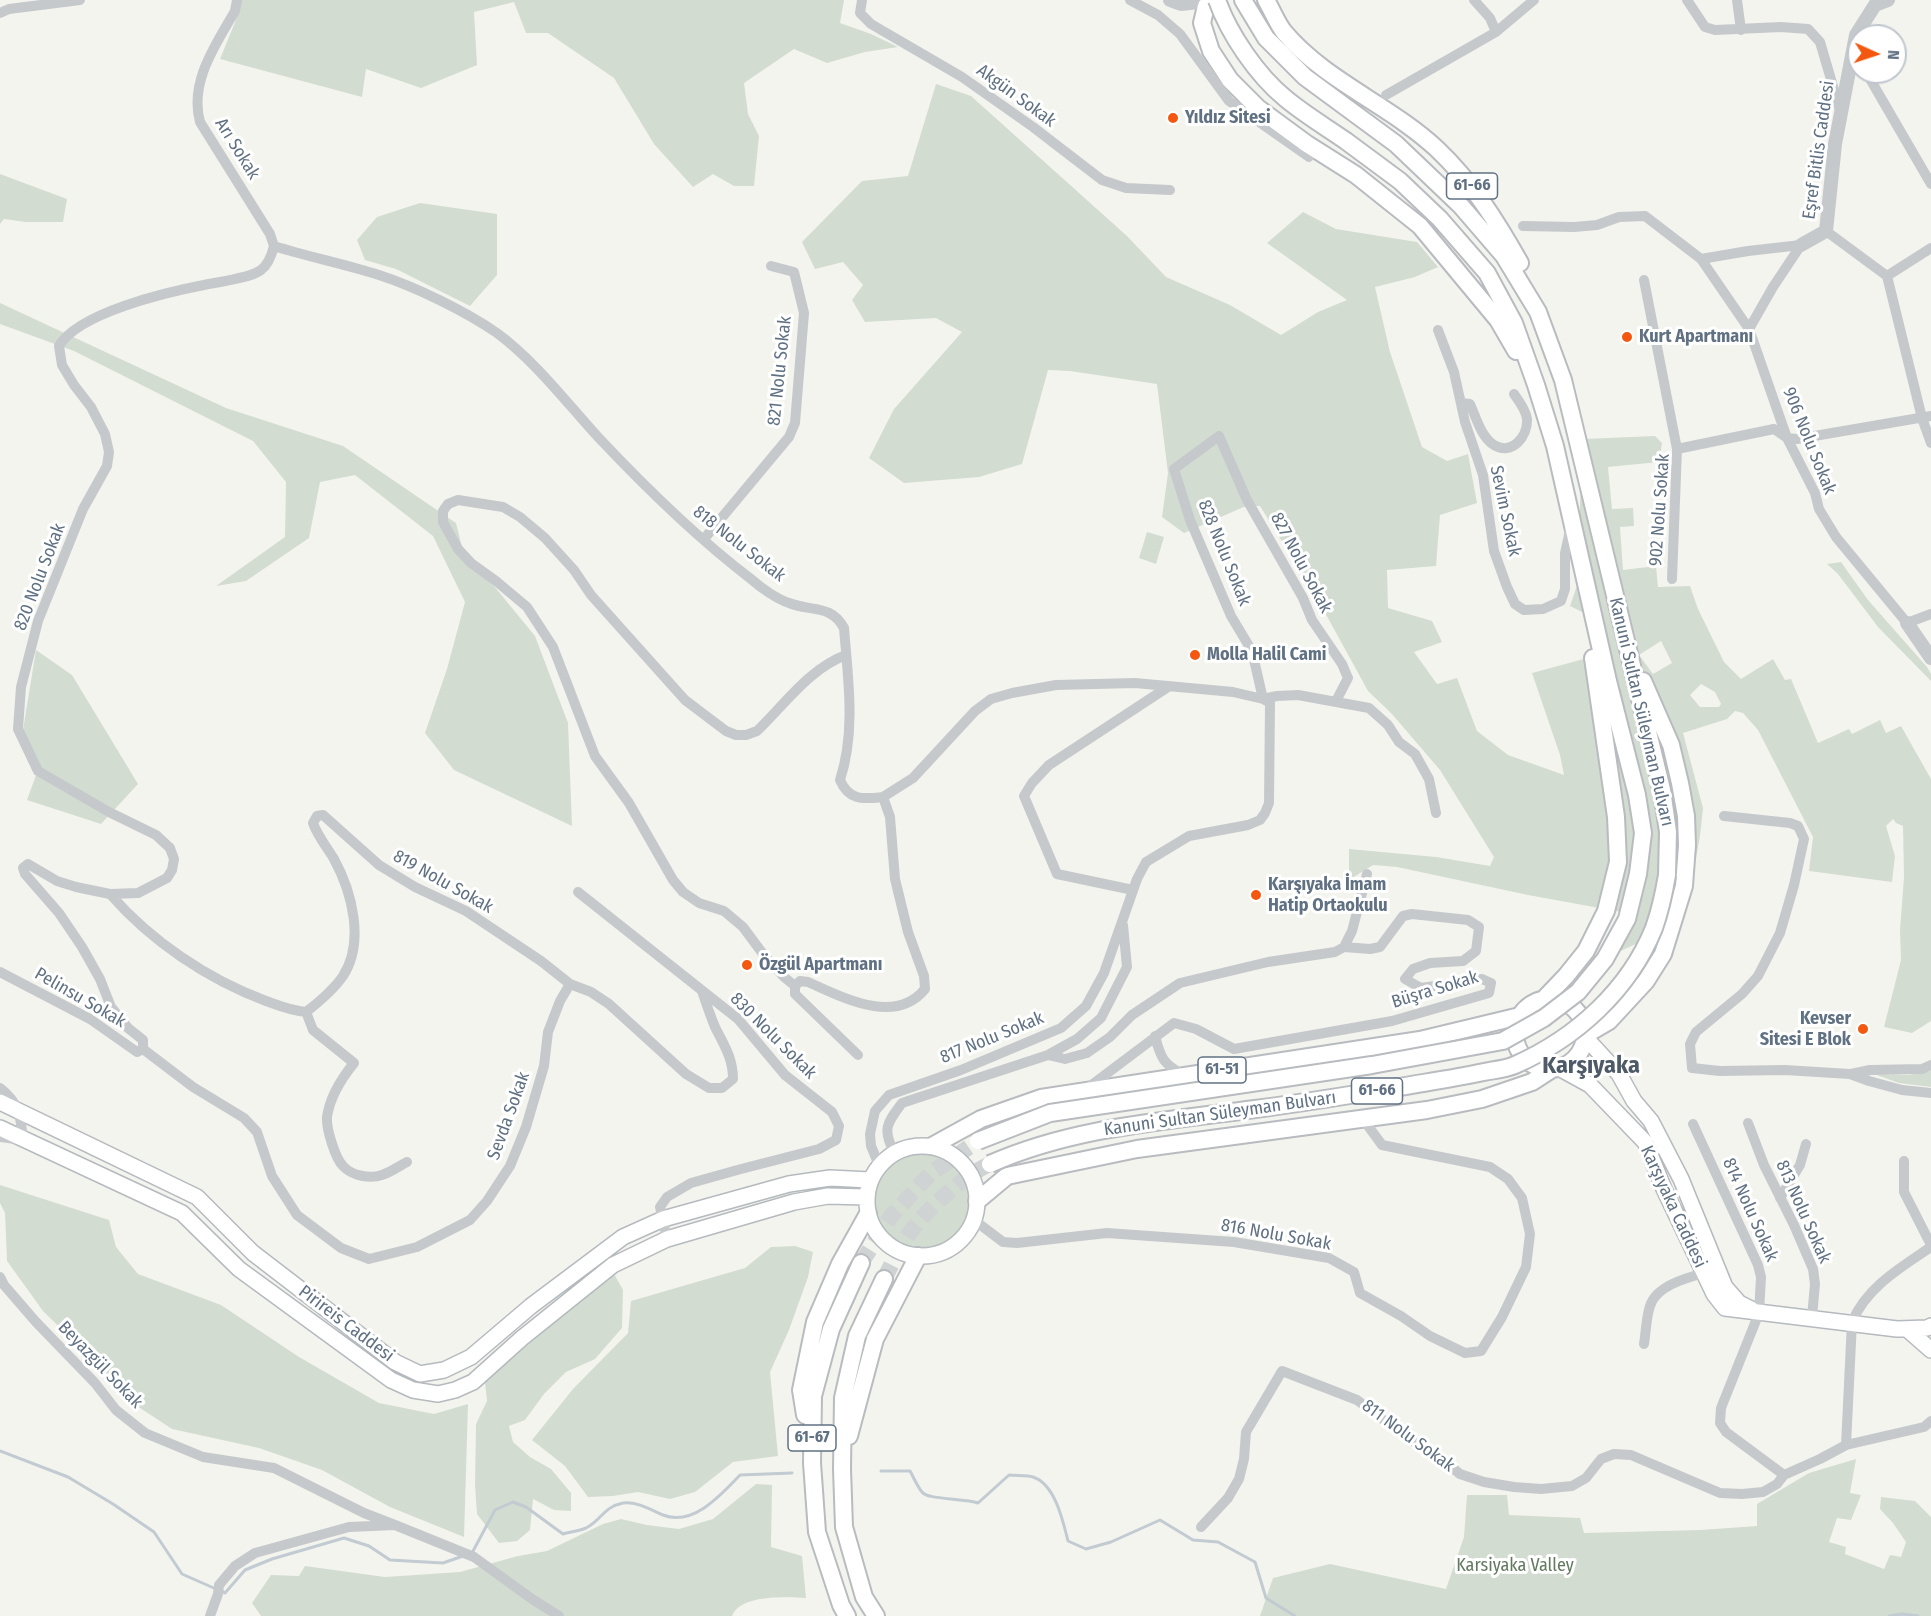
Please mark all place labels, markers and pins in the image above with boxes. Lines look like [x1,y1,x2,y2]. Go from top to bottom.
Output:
place label: Yıldız Sitesi [1185,107,1271,129]
marker: Yıldız Sitesi [1166,111,1180,125]
place label: Kurt Apartmanı [1639,326,1753,348]
marker: Kurt Apartmanı [1620,330,1634,344]
place label: Molla Halil Cami [1207,644,1326,666]
marker: Molla Halil Cami [1188,648,1202,662]
place label: Karşıyaka İmam Hatip Ortaokulu [1268,874,1388,916]
marker: Karşıyaka İmam Hatip Ortaokulu [1249,888,1263,902]
place label: Özgül Apartmanı [759,954,882,976]
marker: Özgül Apartmanı [740,958,754,972]
place label: Kevser Sitesi E Blok [1760,1008,1851,1050]
marker: Kevser Sitesi E Blok [1856,1022,1870,1036]

